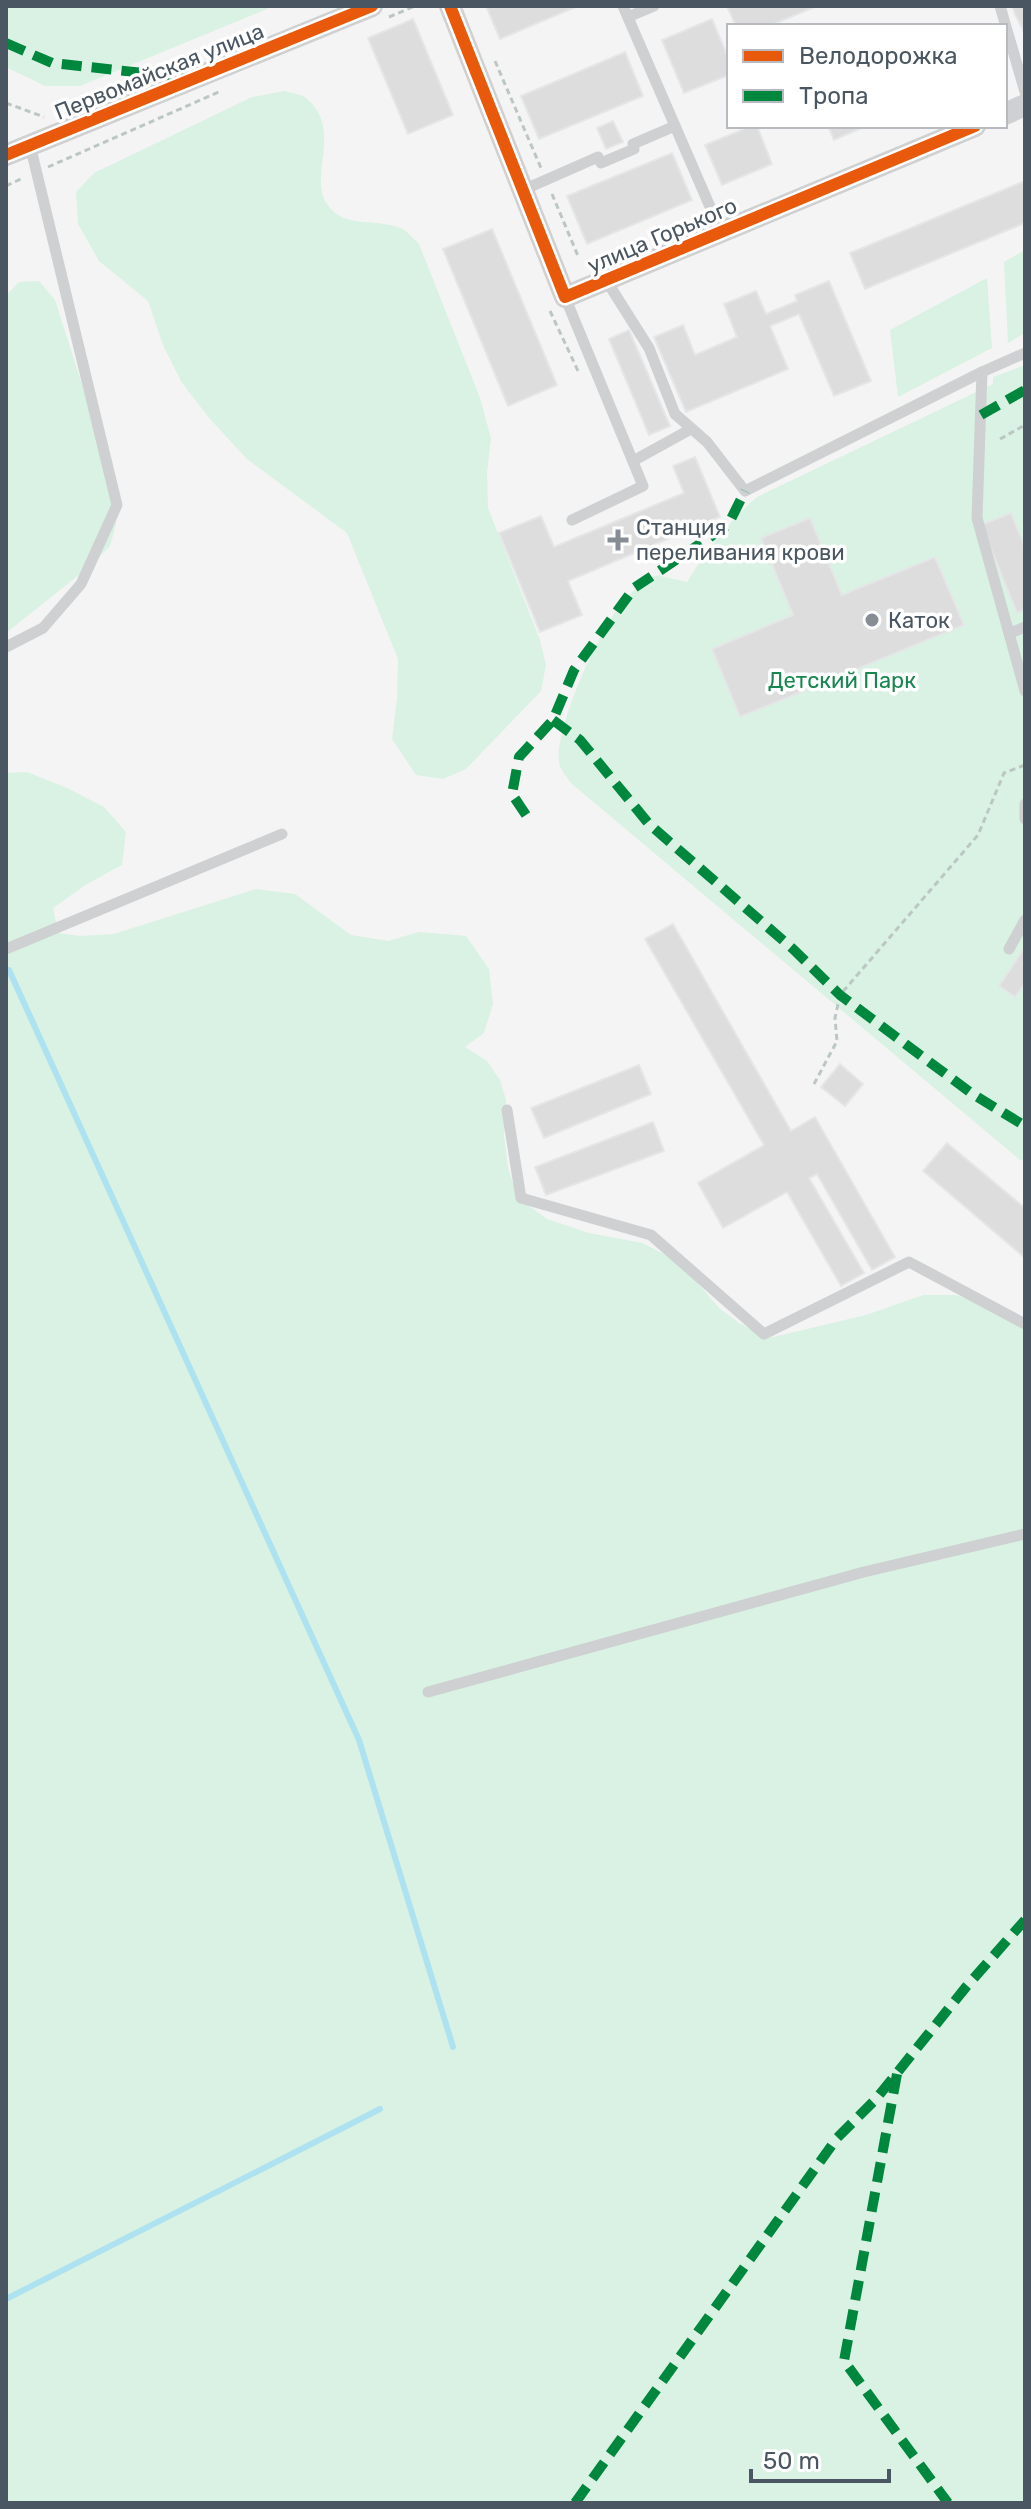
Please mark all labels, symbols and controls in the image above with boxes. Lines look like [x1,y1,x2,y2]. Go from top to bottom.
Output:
street label: Первомайская улица [51,17,268,126]
legend [727,24,1007,128]
text: Велодорожка [799,42,958,70]
text: Тропа [799,82,868,110]
street label: улица Горького [583,192,741,279]
place label: Станция переливания крови [636,514,845,566]
marker: Станция переливания крови [607,529,629,551]
place label: Каток [888,607,950,634]
marker: Каток [863,611,881,629]
park label: Детский Парк [768,667,916,694]
scale bar [751,2433,889,2483]
text: 50 m [763,2447,820,2475]

